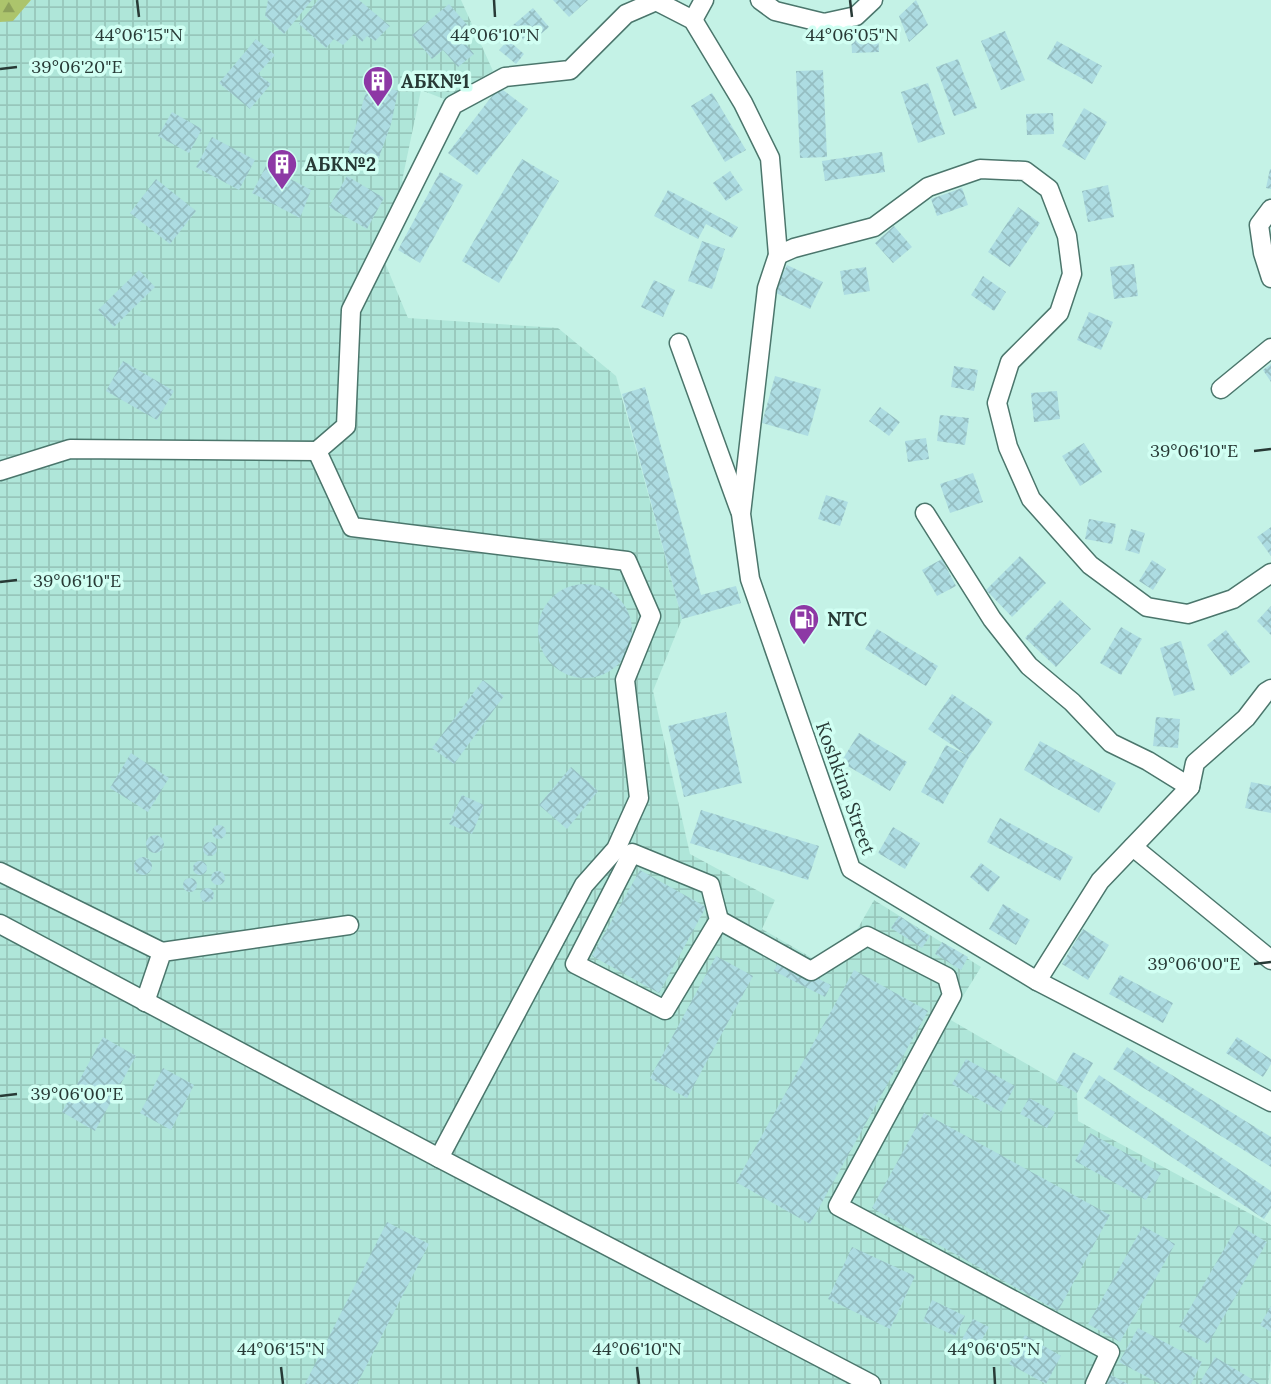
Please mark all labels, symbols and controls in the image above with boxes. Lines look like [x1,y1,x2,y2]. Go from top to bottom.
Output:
text: 44°06'15"N [95,23,183,46]
text: 44°06'10"N [450,23,540,46]
text: 44°06'05"N [806,23,898,46]
text: 39°06'20"E [31,55,123,78]
building icon: АБК№1 [361,64,395,108]
place label: АБК№1 [401,69,470,93]
building icon: АБК№2 [265,147,299,191]
place label: АБК№2 [305,152,376,176]
text: 39°06'10"E [1150,439,1238,462]
text: 39°06'10"E [33,569,121,592]
fuel station icon: NTC [787,602,821,646]
place label: NTC [827,607,867,631]
street label: Koshkina Street [811,718,881,858]
text: 39°06'00"E [1148,952,1240,975]
text: 39°06'00"E [31,1082,123,1105]
text: 44°06'15"N [237,1337,325,1360]
text: 44°06'10"N [592,1337,682,1360]
text: 44°06'05"N [948,1337,1040,1360]

